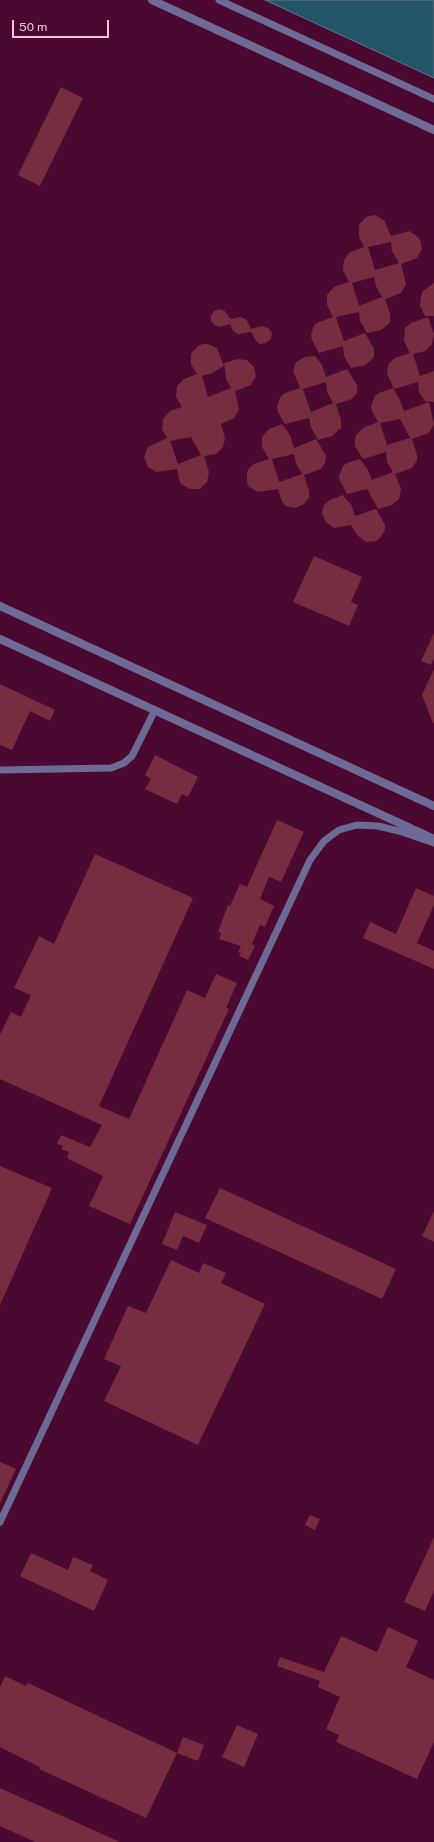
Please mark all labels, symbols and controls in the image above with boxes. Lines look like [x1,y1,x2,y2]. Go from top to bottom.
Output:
scale bar [14,12,111,38]
text: 50 m [19,20,47,34]

